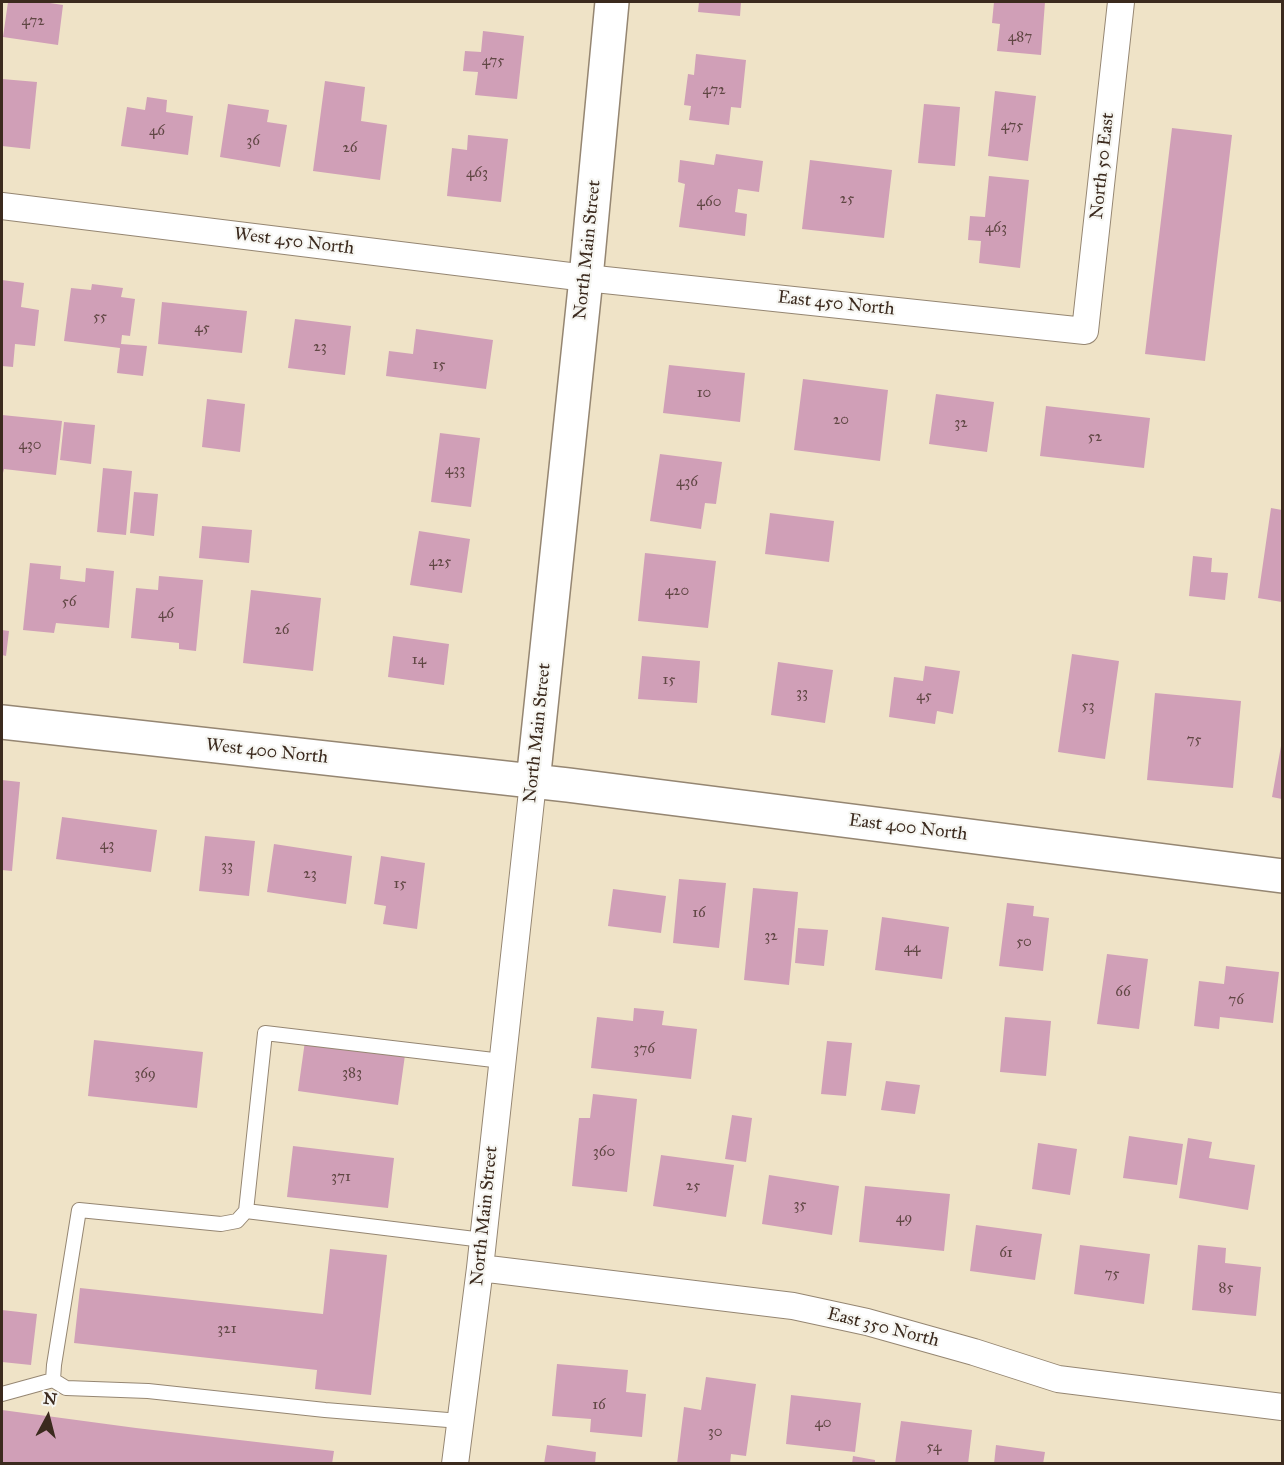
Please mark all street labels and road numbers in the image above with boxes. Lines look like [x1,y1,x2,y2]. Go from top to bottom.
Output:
street label: North 50 East [1087,112,1119,220]
street label: North Main Street [570,179,606,321]
street label: West 450 North [233,224,355,260]
street label: East 450 North [777,287,895,321]
street label: North Main Street [520,662,556,804]
street label: West 400 North [205,735,329,769]
street label: East 400 North [847,810,969,846]
street label: North Main Street [467,1145,503,1287]
street label: East 350 North [825,1304,941,1352]

